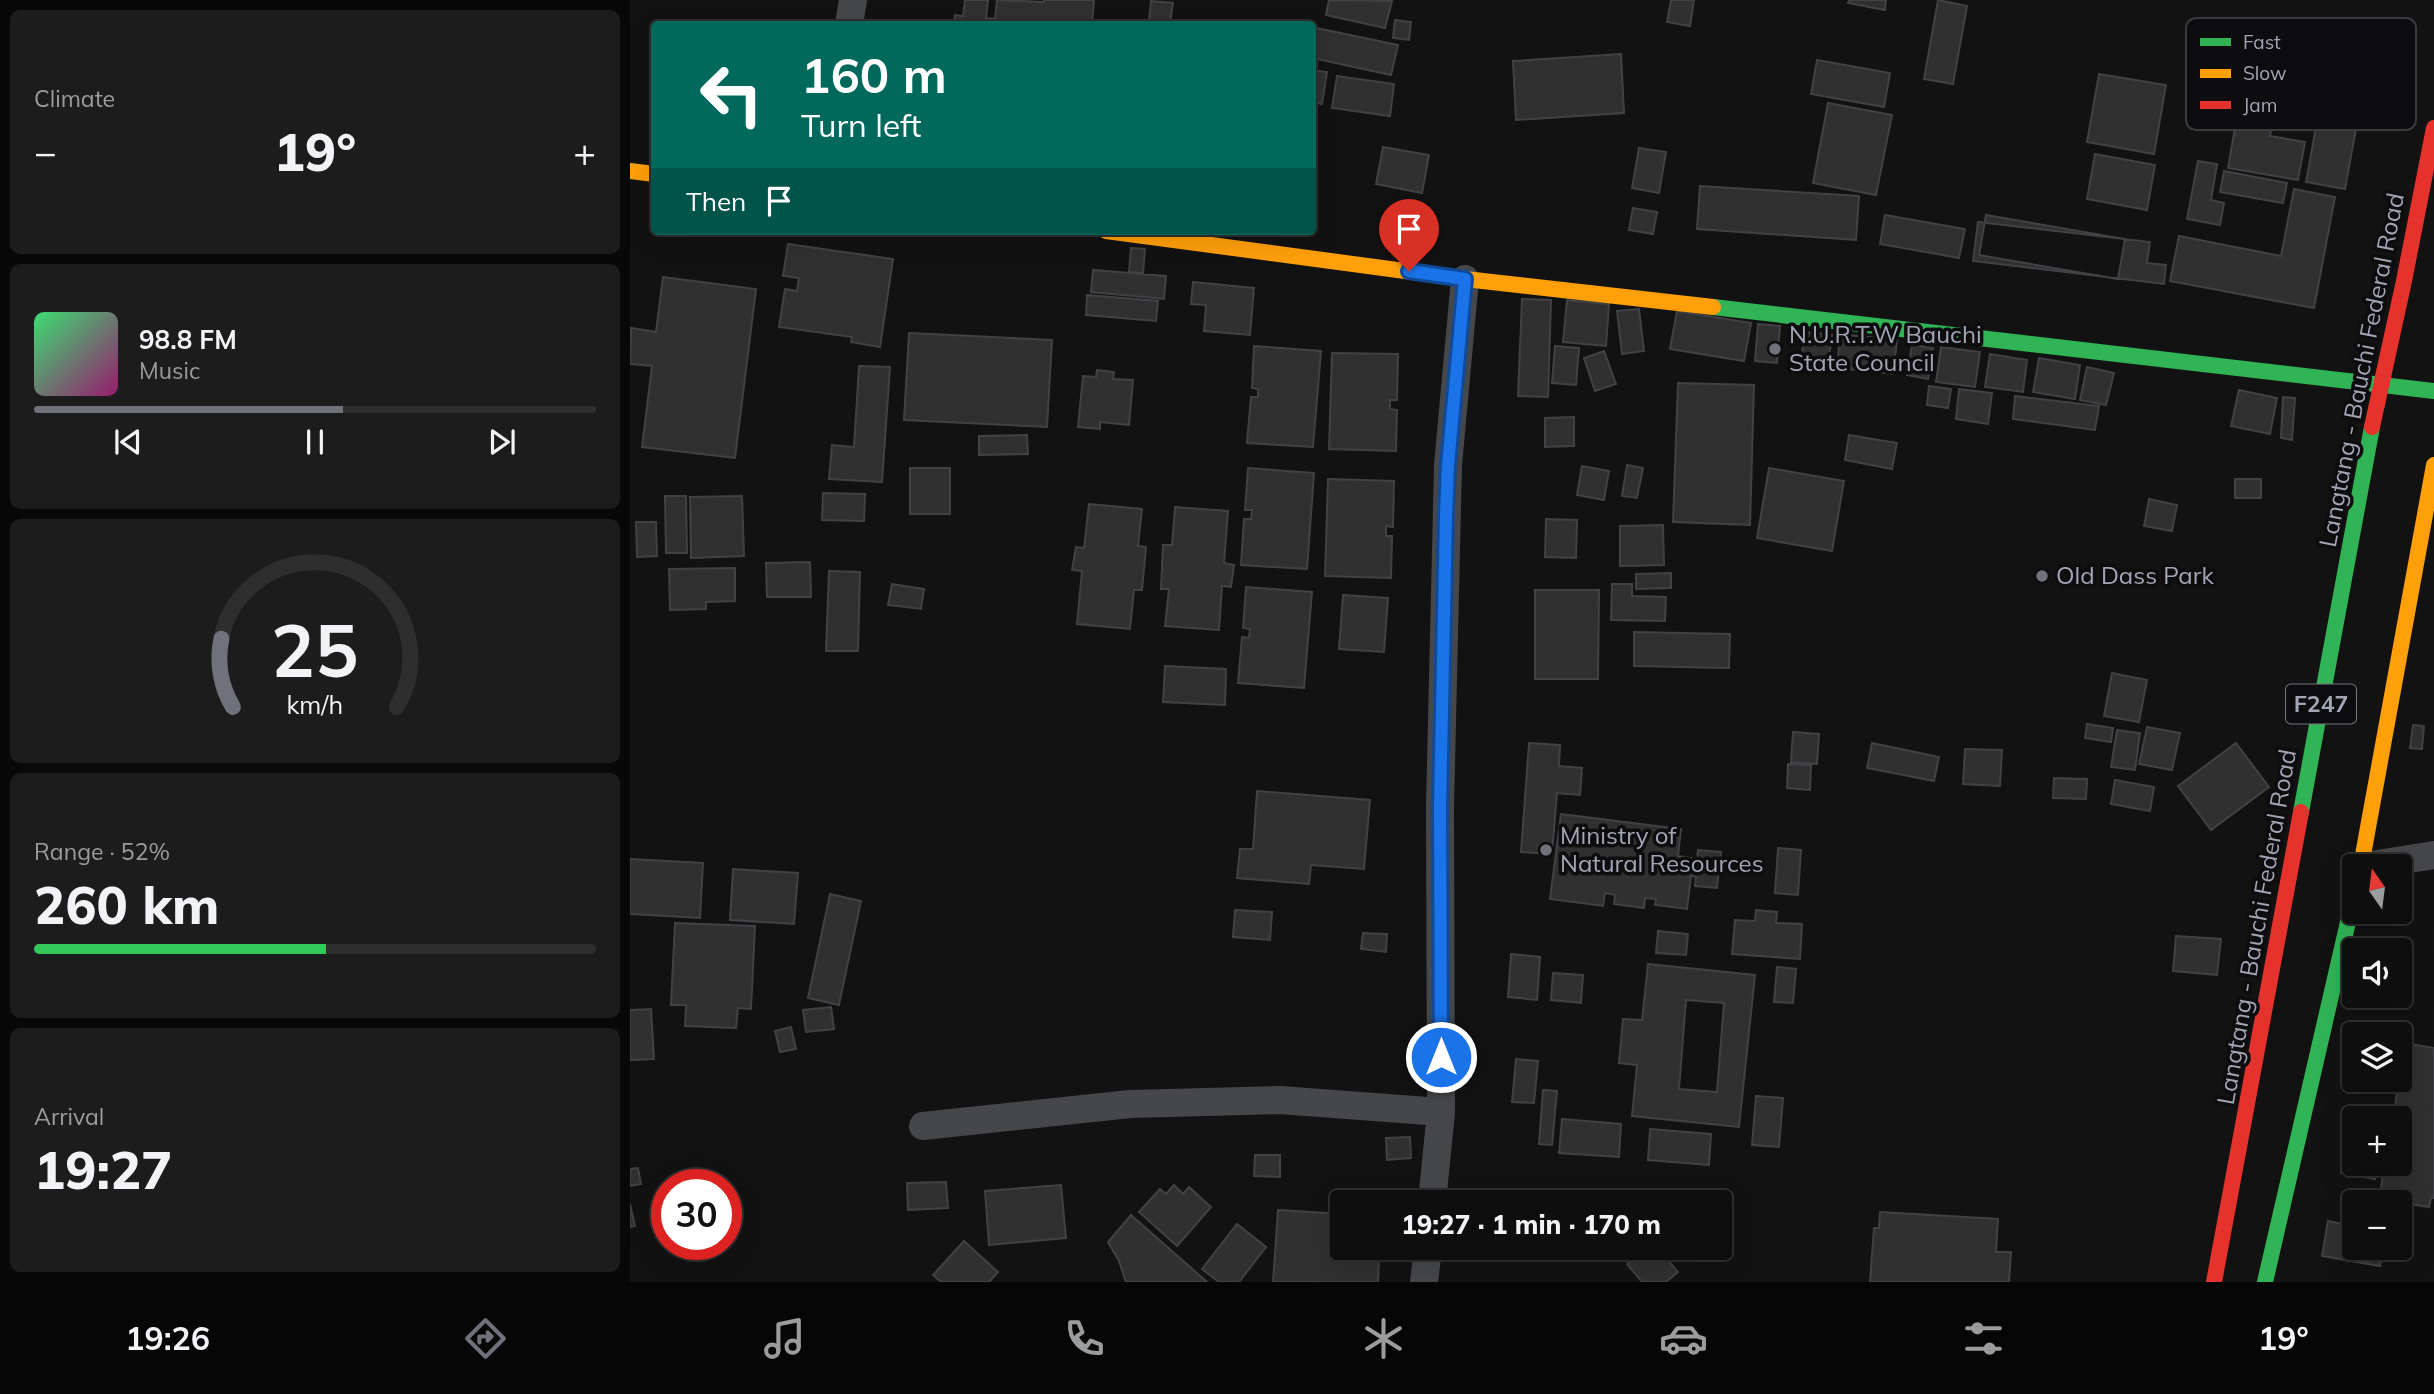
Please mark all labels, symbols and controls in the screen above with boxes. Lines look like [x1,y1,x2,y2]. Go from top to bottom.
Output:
legend [2186,18,2416,130]
text: Fast [2243,30,2281,54]
text: 160 m [801,44,947,105]
icon: left [686,49,777,140]
text: Slow [2243,61,2287,85]
text: Climate [34,84,115,113]
text: Jam [2243,93,2277,117]
text: Turn left [801,105,921,145]
text: 19° [274,119,356,184]
text: − [34,128,57,176]
text: + [573,128,596,176]
icon: arrive [760,182,798,220]
text: Then [686,185,746,218]
street label: Langtang - Bauchi Federal Road [2312,190,2410,549]
pin [1379,199,1439,271]
icon: arrive [1390,210,1428,248]
place label: N.U.R.T.W Bauchi State Council [1789,319,1982,377]
text: 98.8 FM [139,323,237,356]
marker: N.U.R.T.W Bauchi State Council [1767,341,1783,357]
text: Music [139,356,200,385]
icon: previous [109,423,147,461]
icon: pause [296,423,334,461]
icon: next [483,423,521,461]
place label: Old Dass Park [2056,560,2214,590]
marker: Old Dass Park [2034,568,2050,584]
text: 25 [271,604,359,695]
road number: F247 [2286,684,2356,724]
text: km/h [287,689,343,720]
street label: Langtang - Bauchi Federal Road [2210,747,2302,1107]
place label: Ministry of Natural Resources [1560,820,1764,878]
text: Range · 52% [34,837,170,866]
marker: Ministry of Natural Resources [1538,842,1554,858]
north arrow [2342,854,2412,924]
map controls [2342,854,2412,1260]
text: 260 km [34,872,219,937]
button: sound [2342,938,2412,1008]
position arrow [1404,1020,1478,1094]
button: layers [2342,1022,2412,1092]
text: Arrival [34,1102,104,1131]
button: + [2342,1106,2412,1176]
text: 19:27 [34,1137,172,1202]
speed limit sign: 30 [651,1169,742,1260]
button: − [2342,1190,2412,1260]
text: 19:27 · 1 min · 170 m [1401,1208,1661,1241]
icon: directions [461,1314,510,1363]
icon: music [760,1314,809,1363]
icon: phone [1060,1314,1109,1363]
icon: climate [1359,1314,1408,1363]
icon: car [1659,1314,1708,1363]
icon: filters [1959,1314,2008,1363]
text: 19:26 [125,1318,210,1358]
text: 19° [2258,1318,2309,1358]

